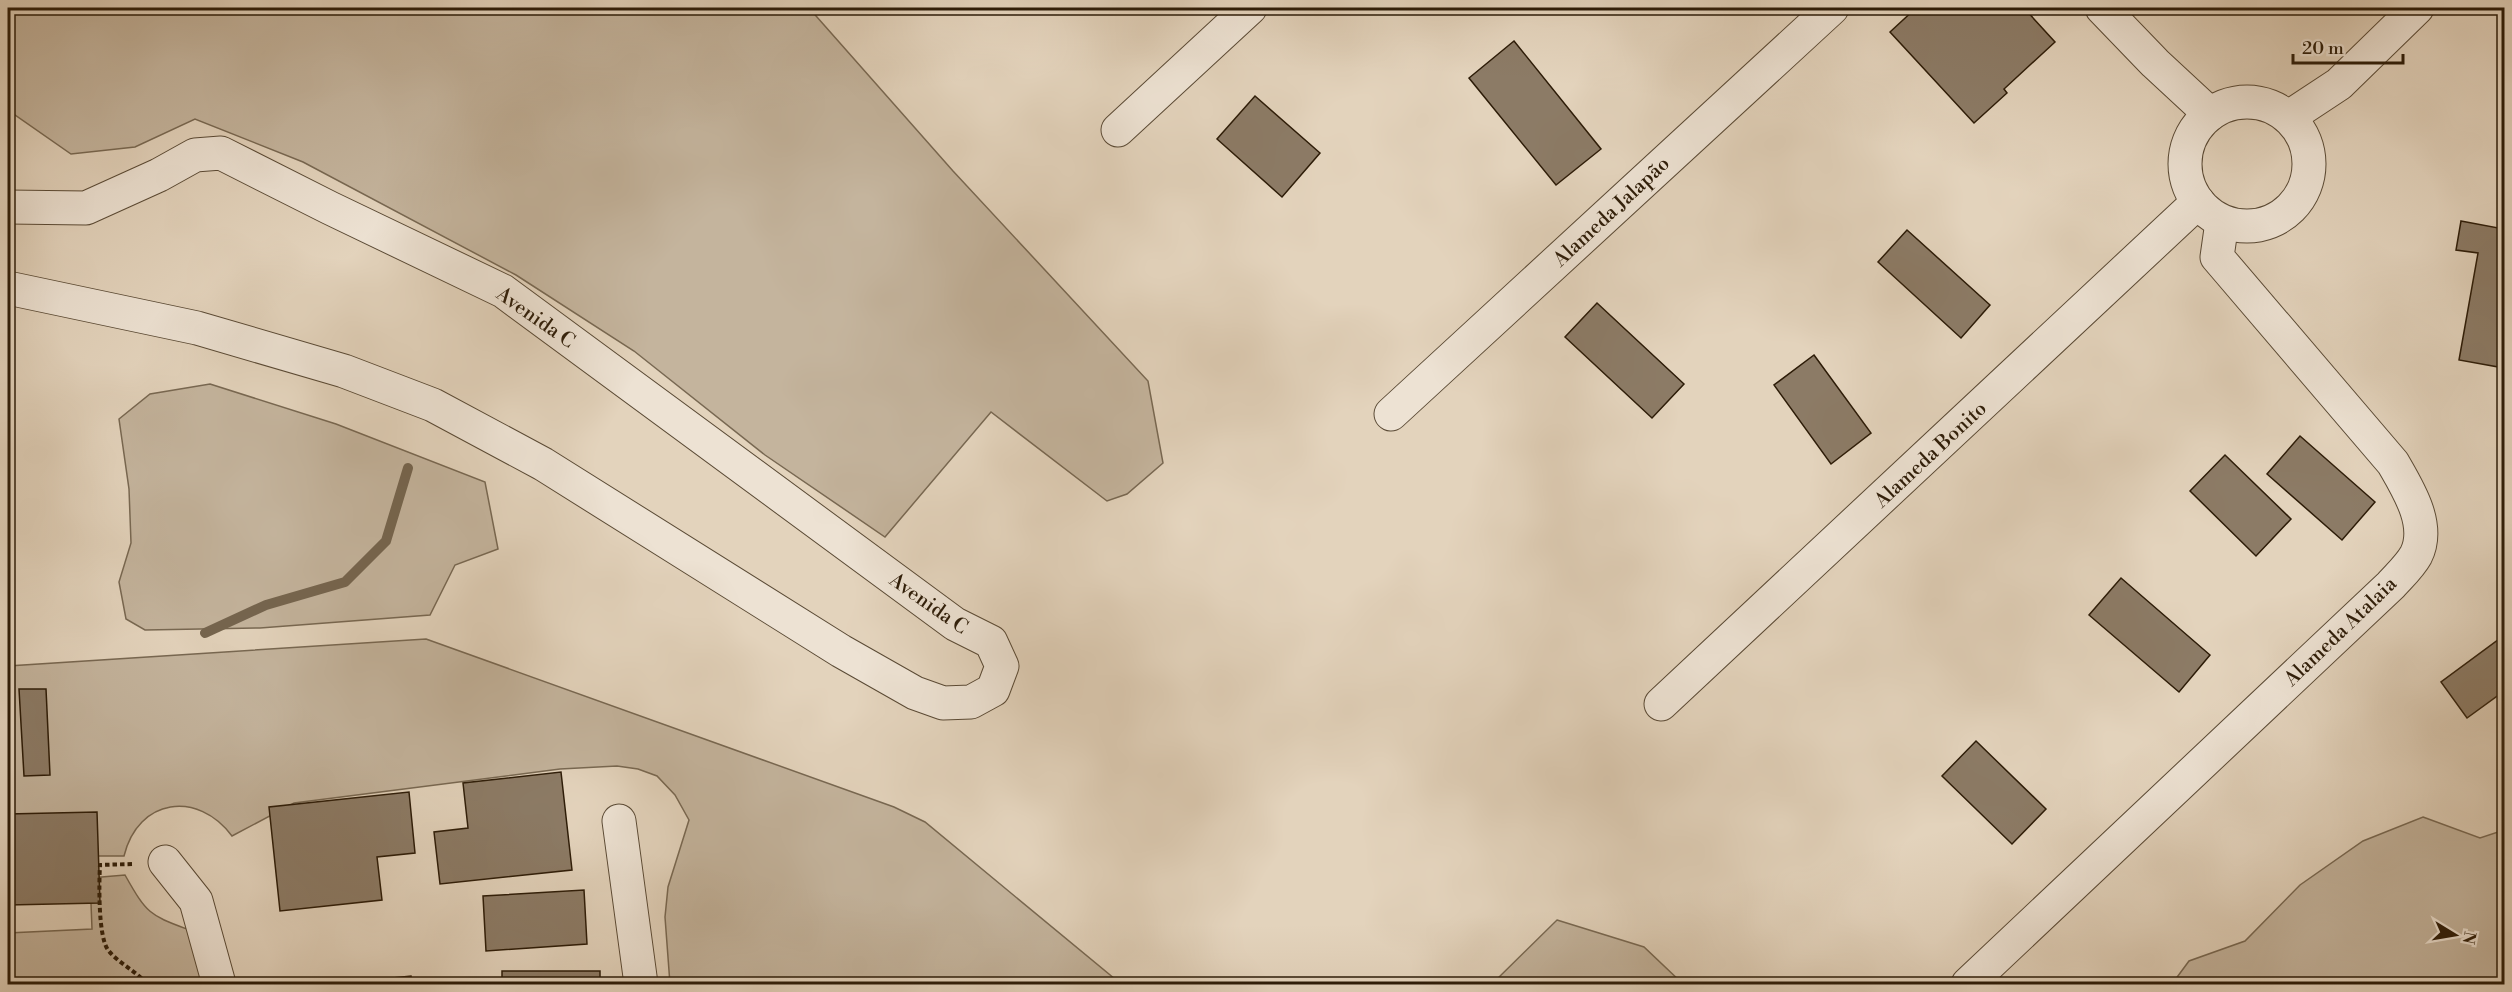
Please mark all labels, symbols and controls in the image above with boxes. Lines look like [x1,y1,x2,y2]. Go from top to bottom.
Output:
scale bar [2293,27,2402,65]
text: 20 m [2302,37,2344,60]
street label: Alameda Jalapão [1548,152,1676,273]
street label: Avenida C [490,281,579,354]
street label: Alameda Bonito [1869,397,1992,514]
street label: Avenida C [883,567,972,640]
street label: Alameda Atalaia [2279,571,2403,693]
north arrow [2425,905,2485,965]
text: N [2458,930,2480,946]

